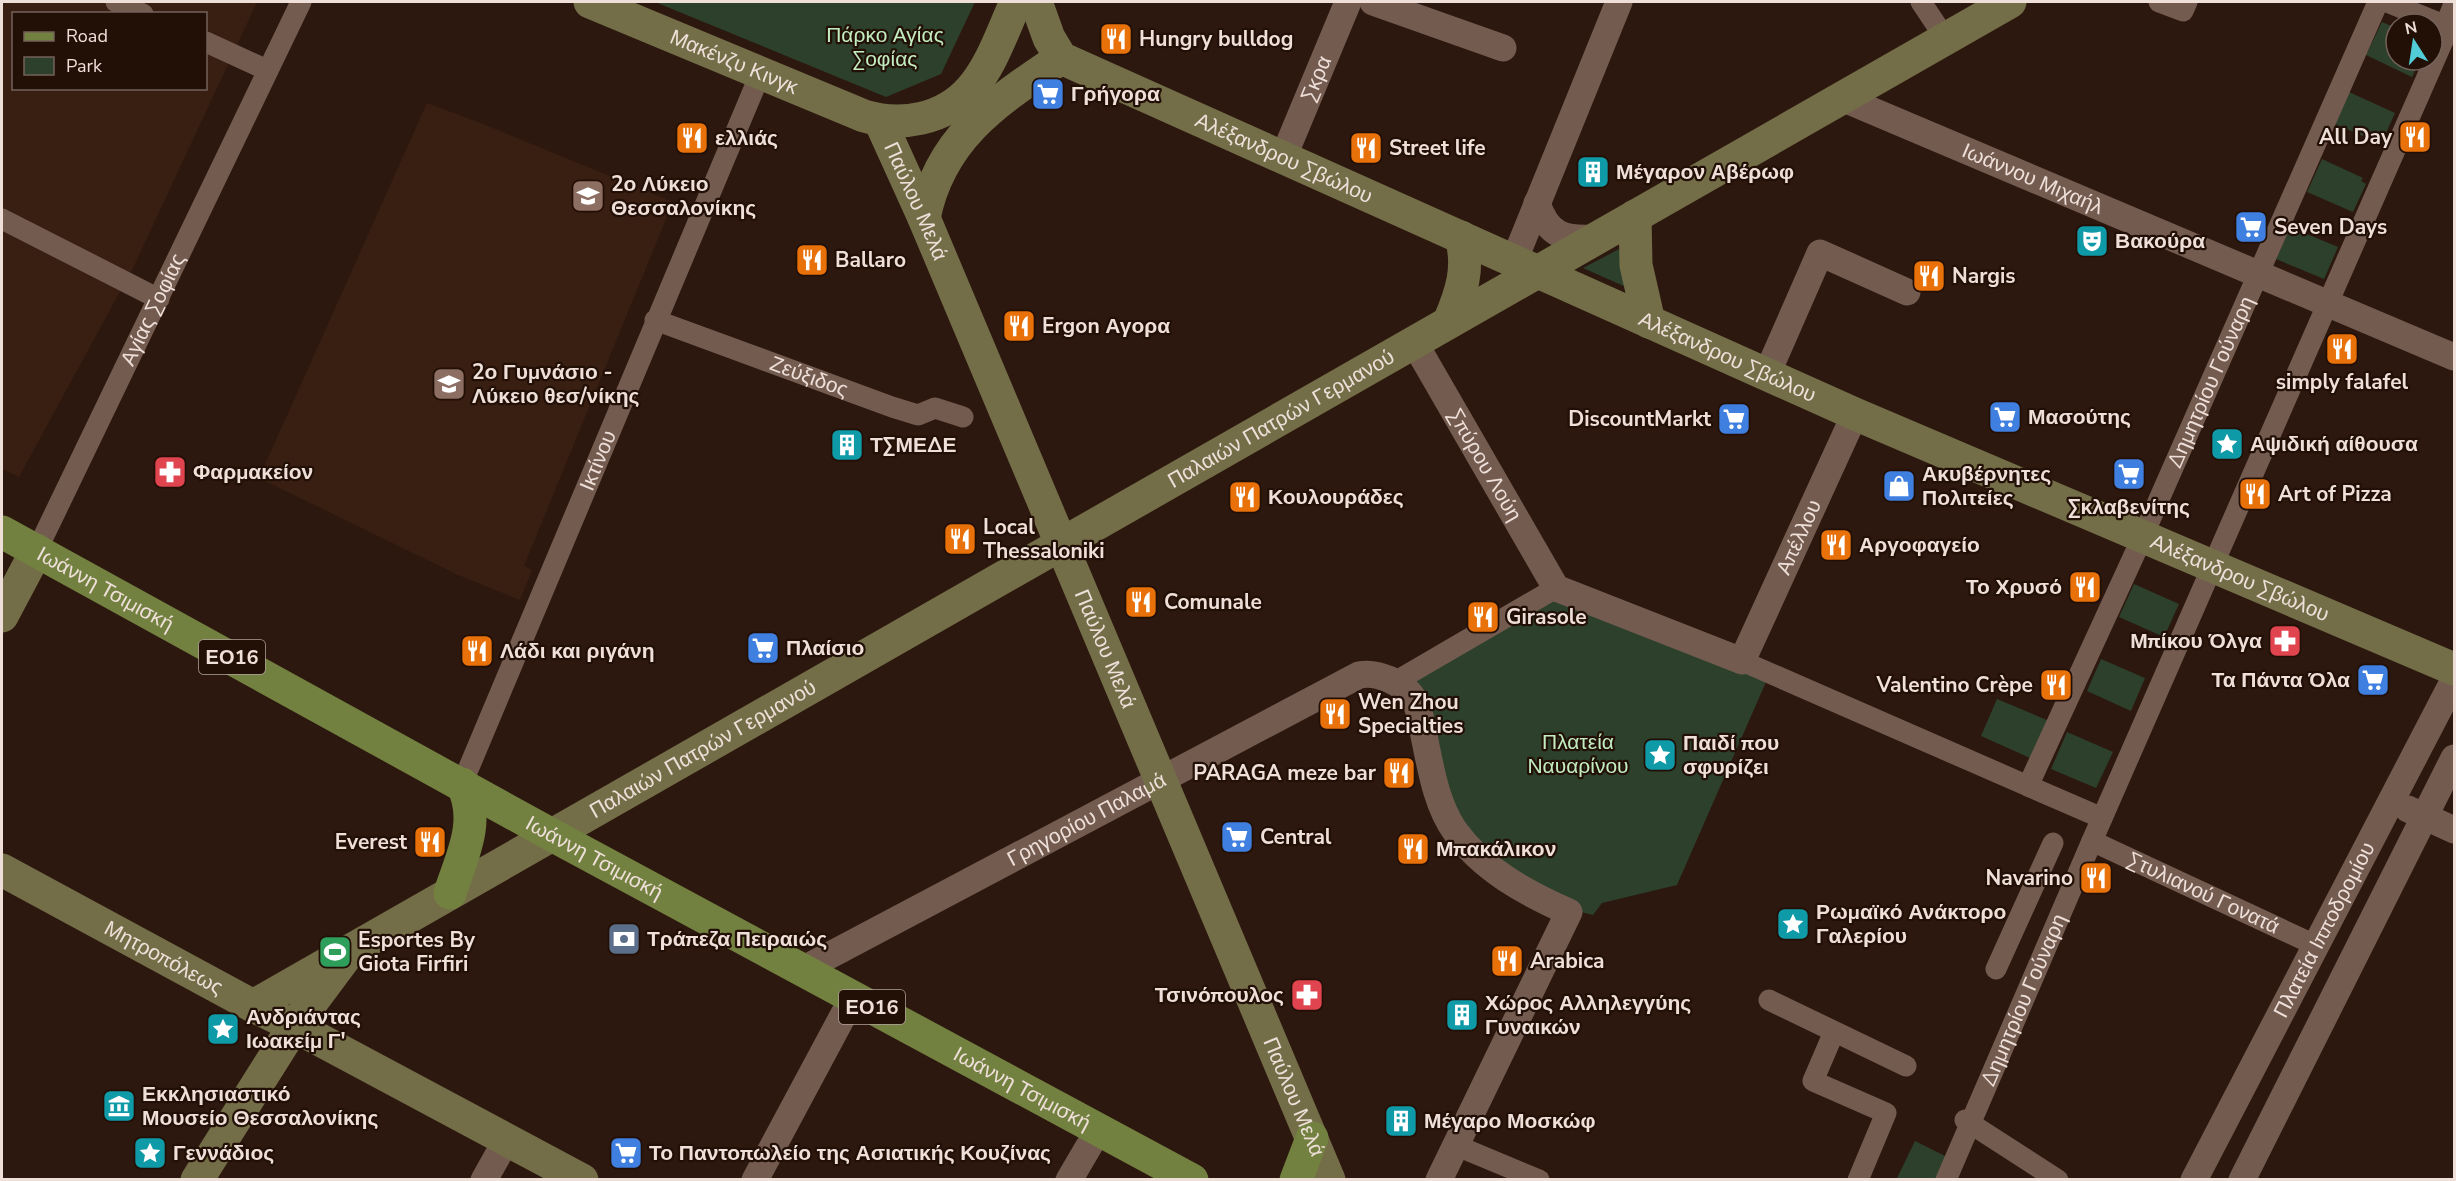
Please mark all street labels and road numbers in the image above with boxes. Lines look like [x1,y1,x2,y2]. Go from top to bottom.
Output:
street label: Μακένζυ Κινγκ [666,23,803,101]
street label: Σκρα [1294,51,1338,106]
street label: Αλέξανδρου Σβώλου [1191,106,1377,210]
street label: Ιωάννου Μιχαήλ [1958,136,2108,221]
street label: Παύλου Μελά [877,138,954,265]
street label: Αγίας Σοφίας [114,249,192,370]
street label: Δημητρίου Γούναρη [2161,292,2261,472]
street label: Αλέξανδρου Σβώλου [1634,305,1821,409]
street label: Παλαιών Πατρών Γερμανού [1162,343,1400,494]
street label: Ζεύξιδος [766,349,852,404]
street label: Σπύρου Λούη [1441,403,1529,526]
street label: Ικτίνου [573,426,623,495]
street label: Απέλλου [1769,495,1828,579]
street label: Αλέξανδρου Σβώλου [2146,527,2333,628]
street label: Ιωάννη Τσιμισκή [32,540,179,638]
street label: Παύλου Μελά [1068,585,1143,713]
road number: ΕΟ16 [199,640,265,674]
street label: Παλαιών Πατρών Γερμανού [584,673,821,825]
street label: Γρηγορίου Παλαμά [1002,766,1171,873]
street label: Ιωάννη Τσιμισκή [521,809,668,906]
street label: Πλατεία Ιπποδρομίου [2267,837,2381,1023]
street label: Στυλιανού Γονατά [2123,845,2284,941]
street label: Δημητρίου Γούναρη [1974,909,2073,1090]
street label: Μητροπόλεως [99,914,228,1001]
road number: ΕΟ16 [839,990,905,1024]
street label: Παύλου Μελά [1256,1033,1331,1161]
street label: Ιωάννη Τσιμισκή [948,1040,1096,1137]

